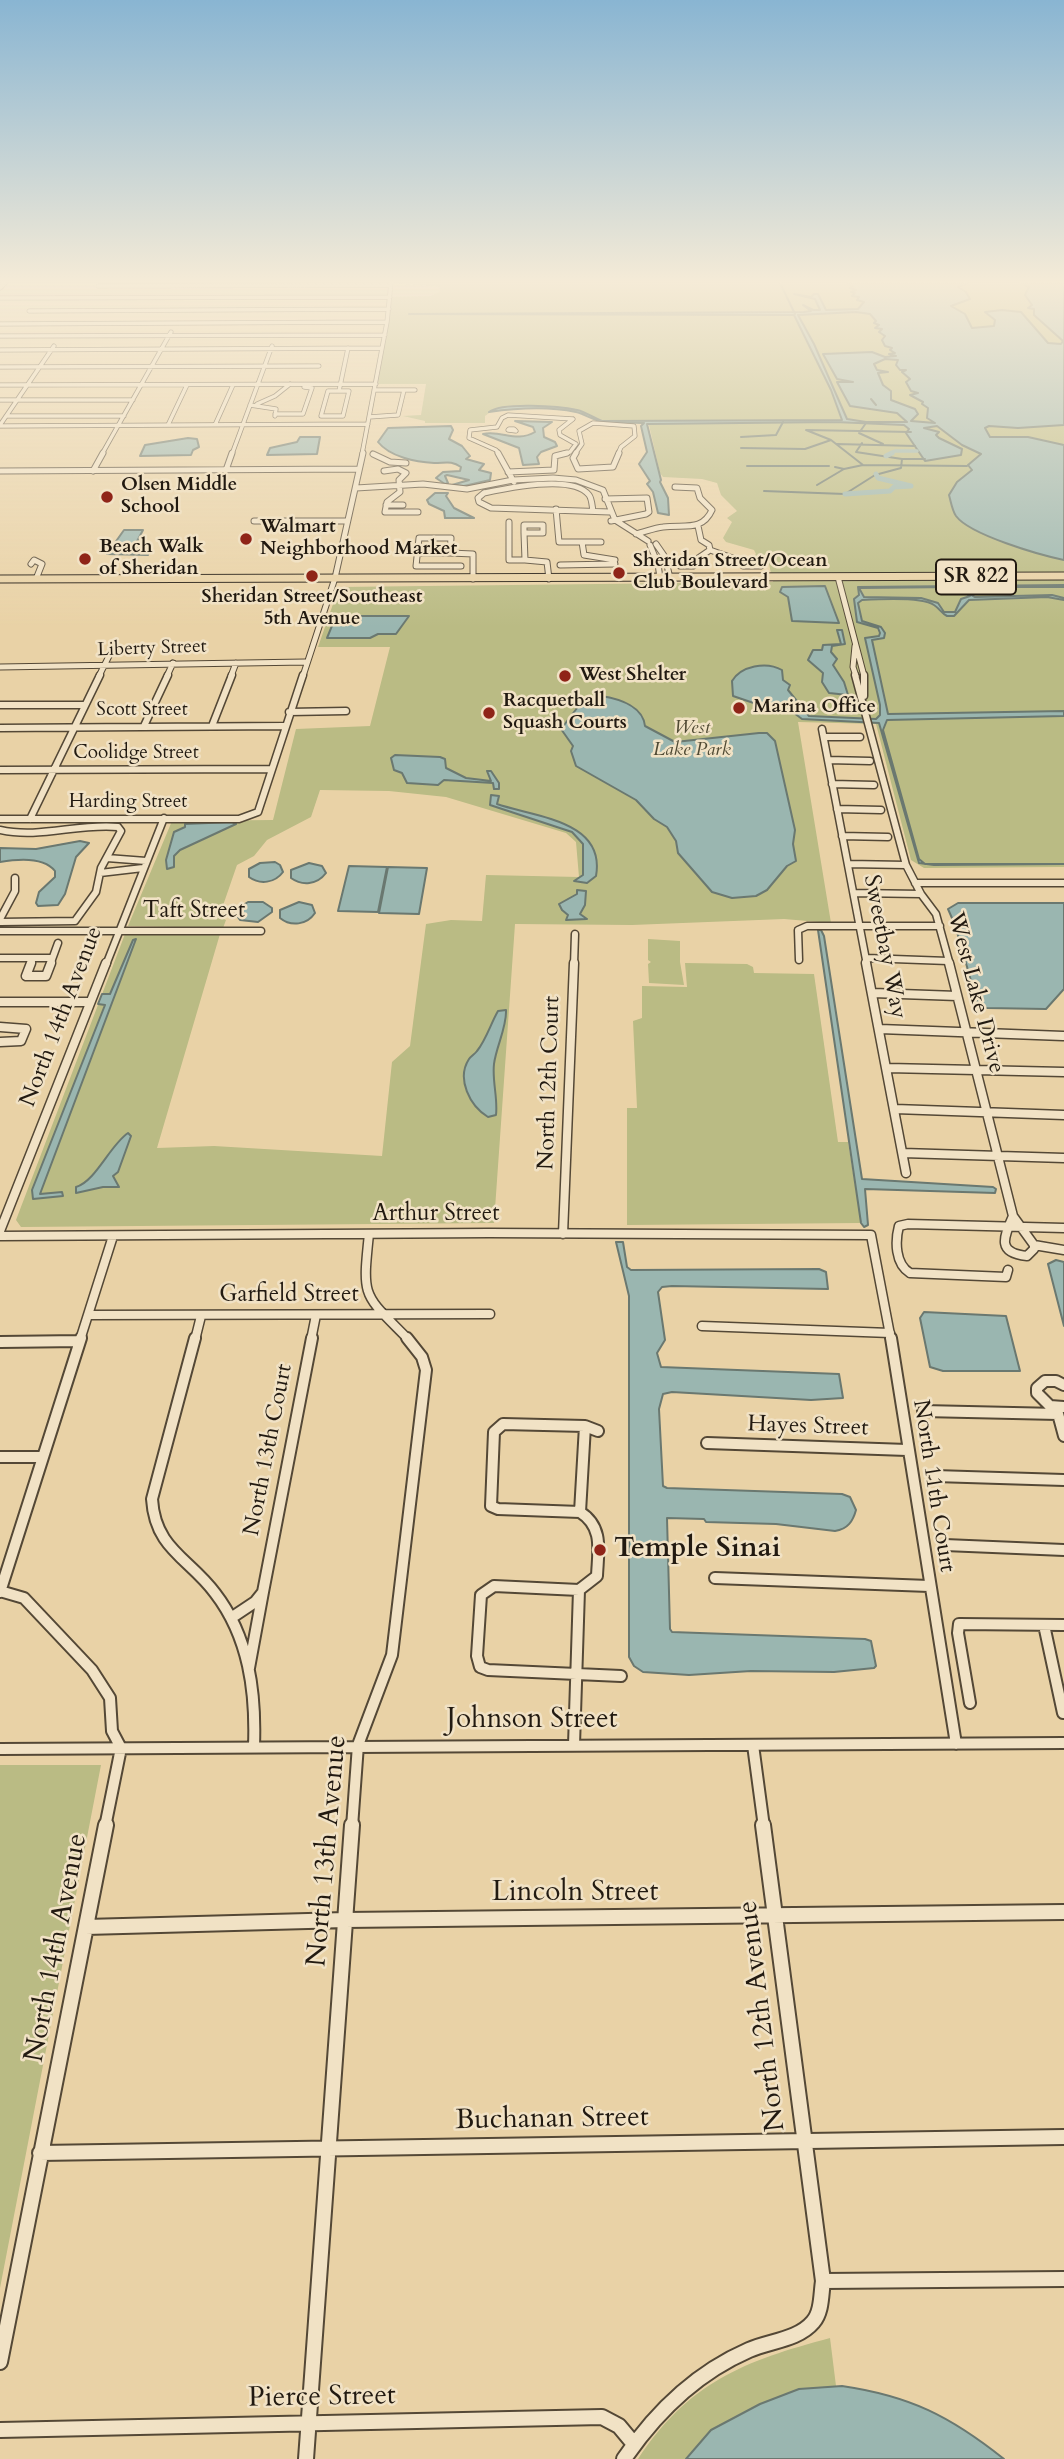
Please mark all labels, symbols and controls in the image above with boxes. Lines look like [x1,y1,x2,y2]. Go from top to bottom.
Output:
place label: Olsen Middle School [121,475,237,519]
marker: Olsen Middle School [99,489,115,505]
place label: Walmart Neighborhood Market [260,517,457,561]
marker: Walmart Neighborhood Market [238,531,254,547]
place label: Beach Walk of Sheridan [99,537,204,581]
marker: Beach Walk of Sheridan [77,551,93,567]
place label: Sheridan Street/Ocean Club Boulevard [633,551,827,595]
road number: SR 822 [936,560,1016,594]
marker: Sheridan Street/Ocean Club Boulevard [611,565,627,581]
marker: Sheridan Street/Southeast 5th Avenue [304,568,320,584]
place label: Sheridan Street/Southeast 5th Avenue [202,587,422,631]
street label: Liberty Street [97,636,207,662]
place label: West Shelter [579,665,686,687]
marker: West Shelter [557,668,573,684]
place label: Racquetball Squash Courts [503,691,627,735]
place label: Marina Office [753,697,876,719]
street label: Scott Street [96,700,188,722]
marker: Marina Office [731,700,747,716]
marker: Racquetball Squash Courts [481,705,497,721]
park label: West Lake Park [653,718,731,762]
street label: Coolidge Street [73,743,199,765]
street label: Harding Street [69,792,187,814]
street label: Sweetbay Way [857,873,911,1021]
street label: Taft Street [143,898,245,926]
street label: West Lake Drive [940,910,1010,1076]
street label: North 14th Avenue [15,923,109,1111]
street label: North 12th Court [533,995,567,1171]
street label: Arthur Street [372,1201,500,1229]
street label: Garfield Street [219,1282,359,1310]
street label: North 13th Court [239,1362,299,1538]
street label: North 11th Court [906,1398,960,1574]
street label: Hayes Street [747,1411,869,1443]
place label: Temple Sinai [614,1533,781,1567]
marker: Temple Sinai [592,1542,608,1558]
street label: Johnson Street [446,1704,618,1738]
street label: North 13th Avenue [301,1734,355,1968]
street label: North 14th Avenue [18,1831,96,2065]
street label: Lincoln Street [492,1877,658,1911]
street label: North 12th Avenue [732,1899,794,2133]
street label: Buchanan Street [455,2102,649,2138]
street label: Pierce Street [248,2380,396,2416]

